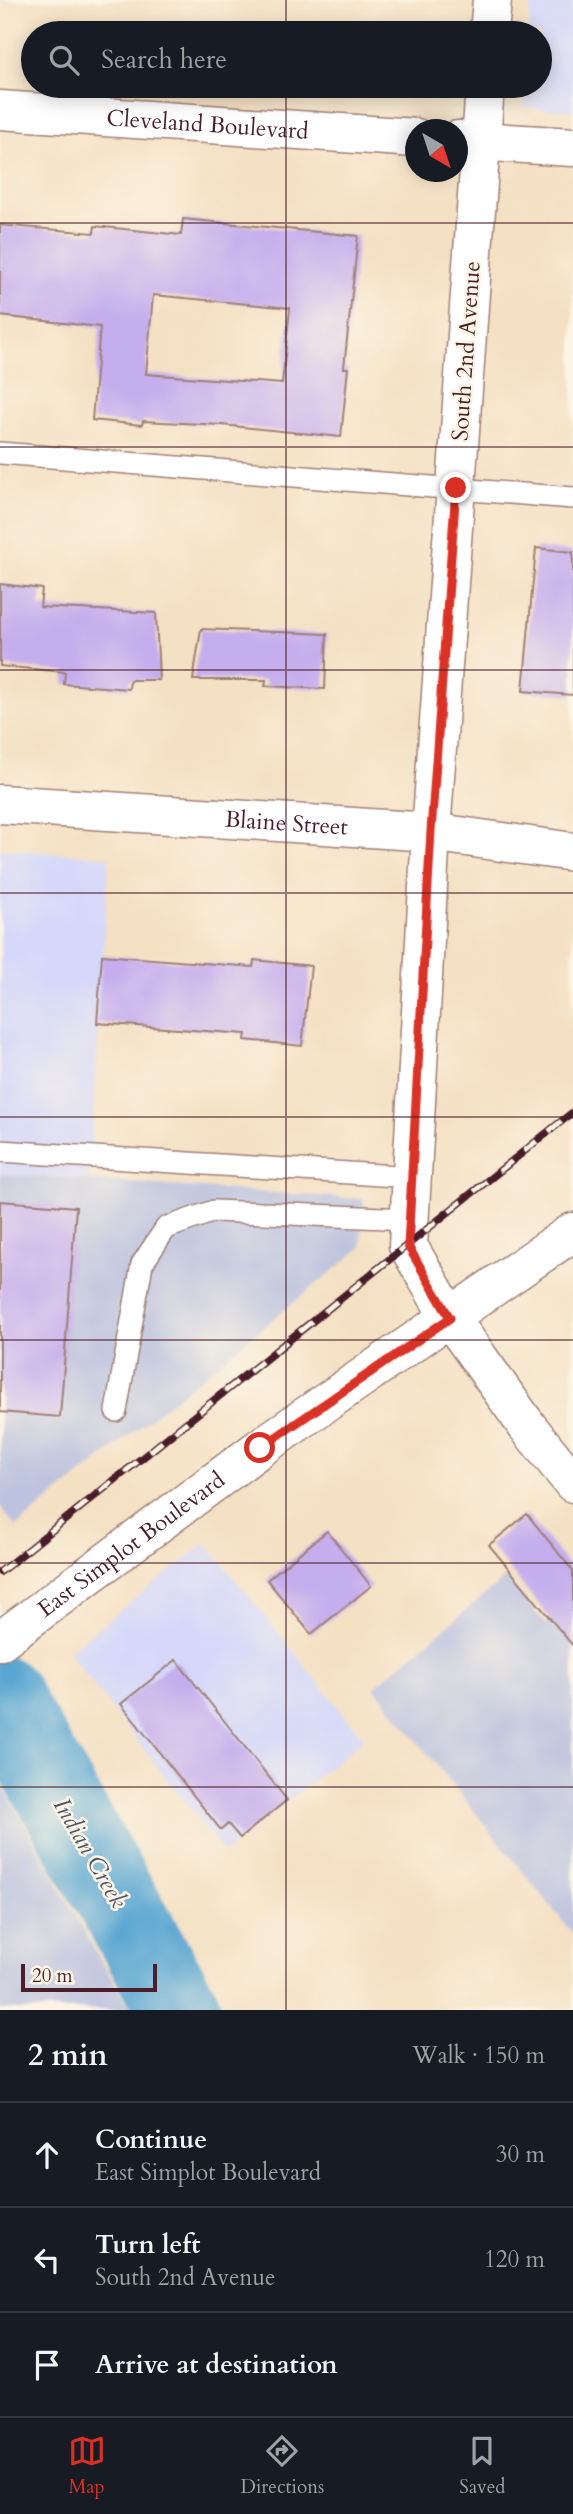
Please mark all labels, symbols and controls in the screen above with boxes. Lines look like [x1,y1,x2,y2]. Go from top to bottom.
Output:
search box [21,21,552,98]
icon: search [45,41,83,79]
text: Search here [101,42,227,77]
street label: Cleveland Boulevard [105,102,310,146]
north arrow [405,119,468,182]
street label: South 2nd Avenue [444,260,488,442]
route end [440,472,471,503]
street label: Blaine Street [224,803,349,842]
route start [244,1432,275,1463]
street label: East Simplot Boulevard [31,1464,231,1624]
water label: Indian Creek [45,1792,135,1914]
scale bar [21,1961,158,1993]
text: 20 m [32,1963,73,1989]
text: 2 min [28,2035,108,2076]
text: Walk · 150 m [412,2040,545,2071]
text: Continue [95,2122,207,2157]
icon: ahead [28,2136,66,2174]
text: 30 m [496,2139,545,2170]
text: East Simplot Boulevard [95,2157,321,2188]
text: Turn left [95,2227,200,2262]
icon: left [28,2241,66,2279]
text: 120 m [484,2244,545,2275]
text: South 2nd Avenue [95,2262,276,2293]
icon: arrive [28,2346,66,2384]
text: Arrive at destination [95,2347,338,2382]
tab: Map [68,2432,106,2500]
tab: Directions [241,2432,324,2500]
tab: Saved [459,2432,505,2500]

